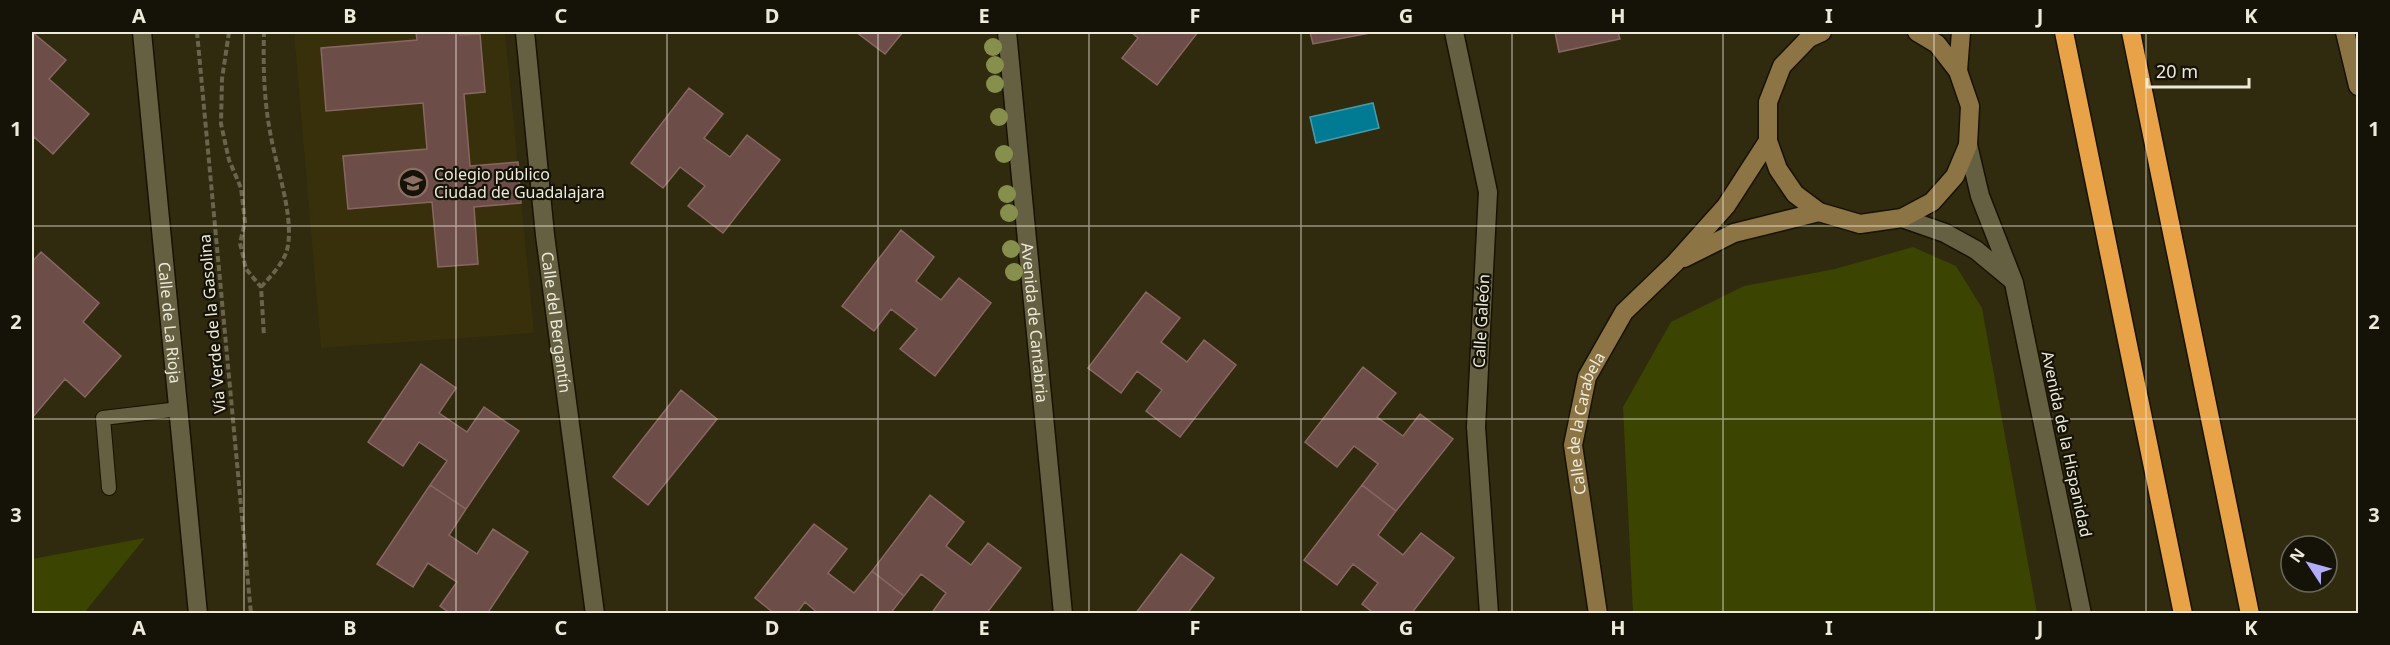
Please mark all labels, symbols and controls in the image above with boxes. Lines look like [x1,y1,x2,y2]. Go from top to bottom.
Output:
text: A [132,2,146,29]
text: B [343,2,357,29]
text: C [555,2,568,29]
text: D [765,2,779,29]
text: E [978,2,990,29]
text: F [1190,2,1200,29]
text: G [1399,2,1413,29]
text: H [1610,2,1626,29]
text: I [1825,2,1833,29]
text: J [2035,2,2043,29]
text: K [2244,2,2258,29]
scale bar [2147,51,2249,89]
text: 20 m [2156,59,2198,83]
text: 1 [10,115,22,142]
text: 1 [2368,115,2380,142]
place label: Colegio público Ciudad de Guadalajara [434,163,605,203]
school or university icon: Colegio público Ciudad de Guadalajara [397,167,429,199]
street label: Vía Verde de la Gasolina [193,233,231,415]
street label: Avenida de Cantabria [1016,242,1054,404]
street label: Calle del Bergantín [536,250,577,394]
street label: Calle de La Rioja [153,261,187,384]
street label: Calle Galeón [1468,274,1494,368]
text: 2 [10,308,22,335]
text: 2 [2368,308,2380,335]
street label: Calle de la Carabela [1562,348,1610,497]
street label: Avenida de la Hispanidad [2037,349,2097,539]
text: 3 [10,501,22,528]
text: 3 [2368,501,2380,528]
north arrow [2279,534,2339,594]
text: N [2284,543,2310,567]
text: A [132,614,146,641]
text: B [343,614,357,641]
text: C [555,614,568,641]
text: D [765,614,779,641]
text: E [978,614,990,641]
text: F [1190,614,1200,641]
text: G [1399,614,1413,641]
text: H [1610,614,1626,641]
text: I [1825,614,1833,641]
text: J [2035,614,2043,641]
text: K [2244,614,2258,641]

